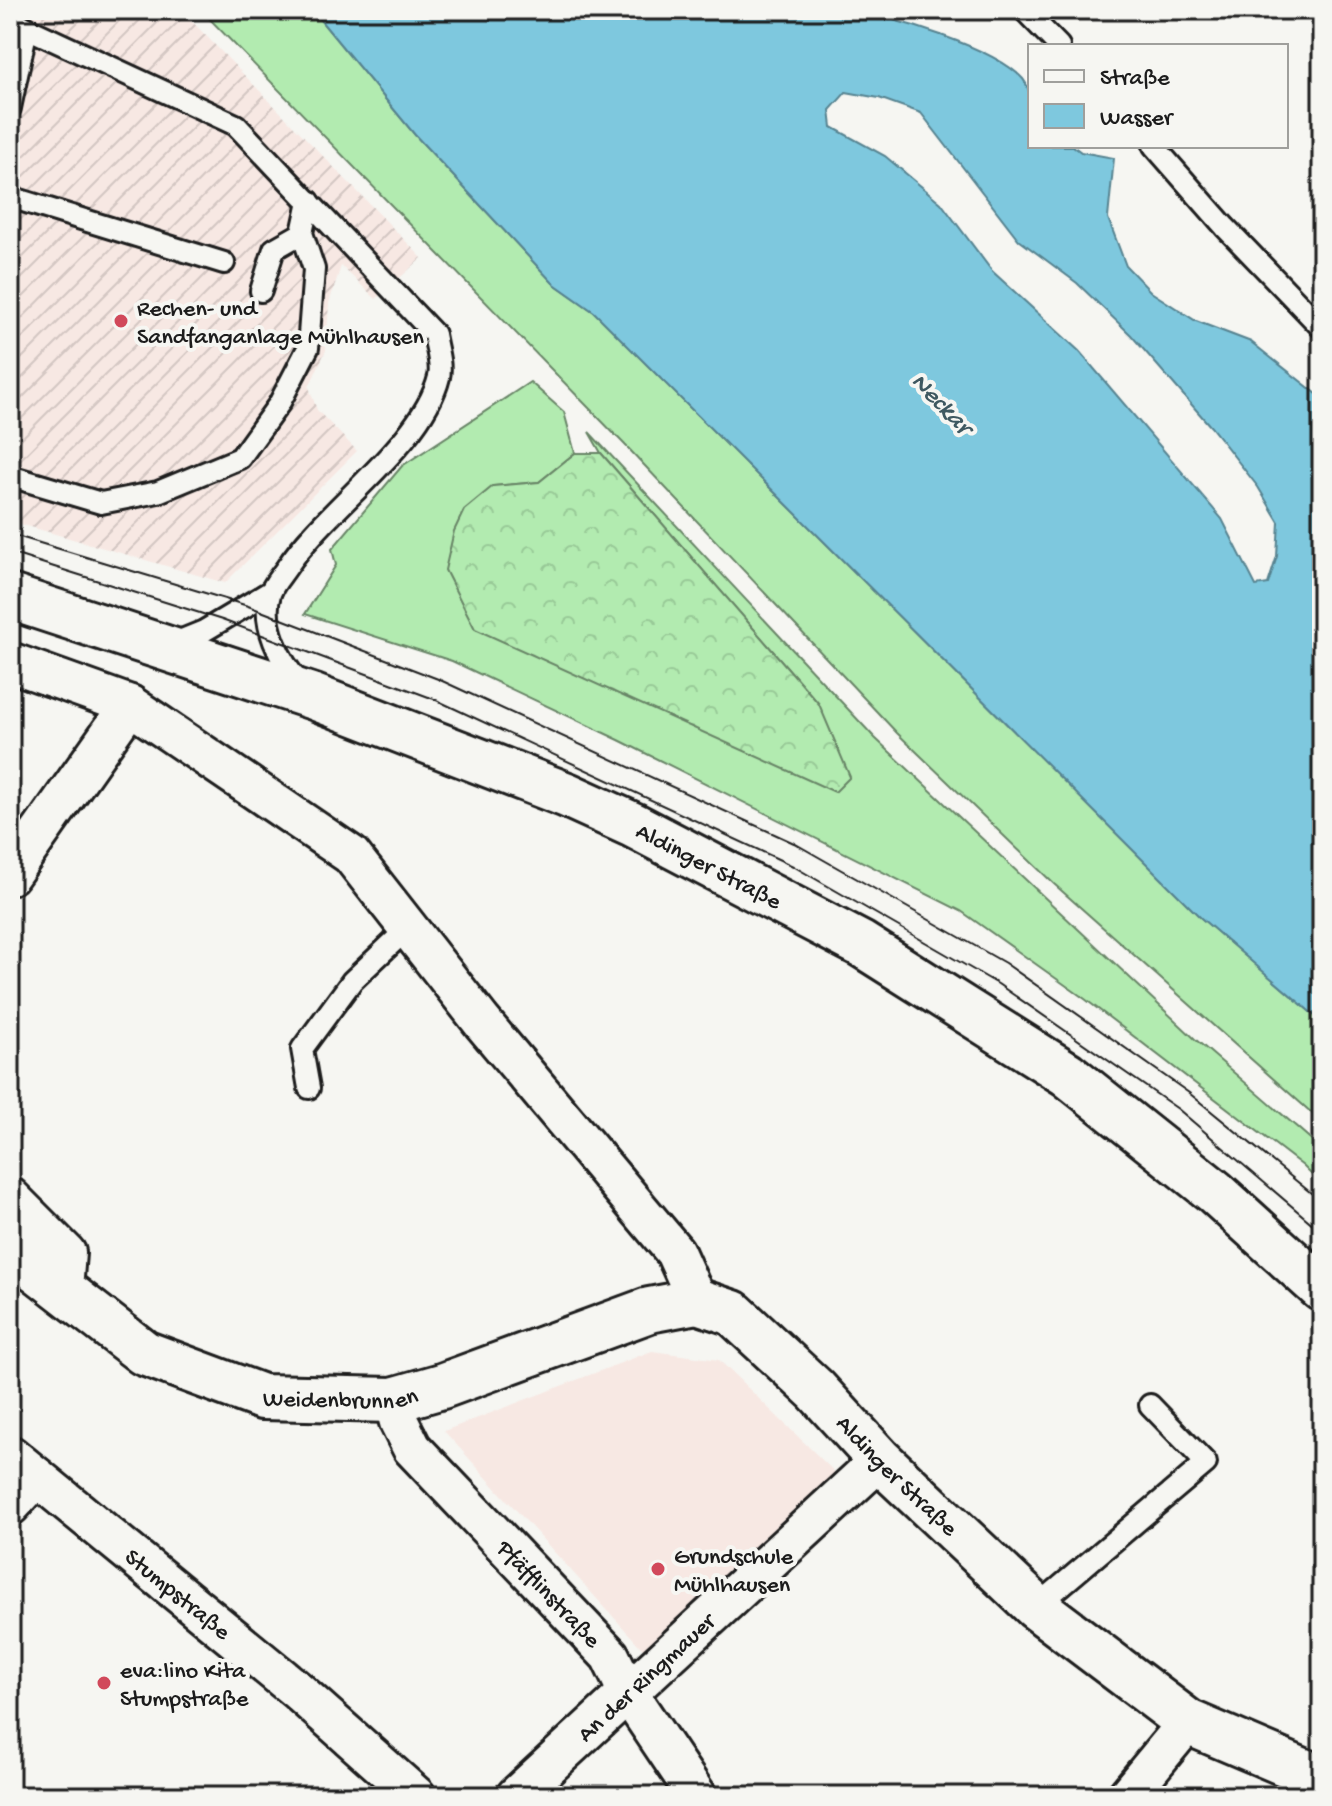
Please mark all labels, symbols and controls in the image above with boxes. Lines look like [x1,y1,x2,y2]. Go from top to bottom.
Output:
legend [1028,44,1288,148]
text: Straße [1100,65,1170,94]
text: Wasser [1100,105,1175,134]
place label: Rechen- und Sandfanganlage Mühlhausen [137,296,424,353]
marker: Rechen- und Sandfanganlage Mühlhausen [112,312,130,330]
water label: Neckar [903,368,980,446]
street label: Aldinger Straße [630,818,786,918]
street label: Weidenbrunnen [263,1382,422,1418]
street label: Aldinger Straße [828,1411,963,1544]
street label: Pfäfflinstraße [489,1535,606,1656]
street label: Stumpstraße [118,1544,236,1648]
place label: Grundschule Mühlhausen [674,1544,794,1601]
marker: Grundschule Mühlhausen [649,1560,667,1578]
street label: An der Ringmauer [573,1607,724,1750]
place label: eva:lino Kita Stumpstraße [120,1658,249,1715]
marker: eva:lino Kita Stumpstraße [95,1674,113,1692]

